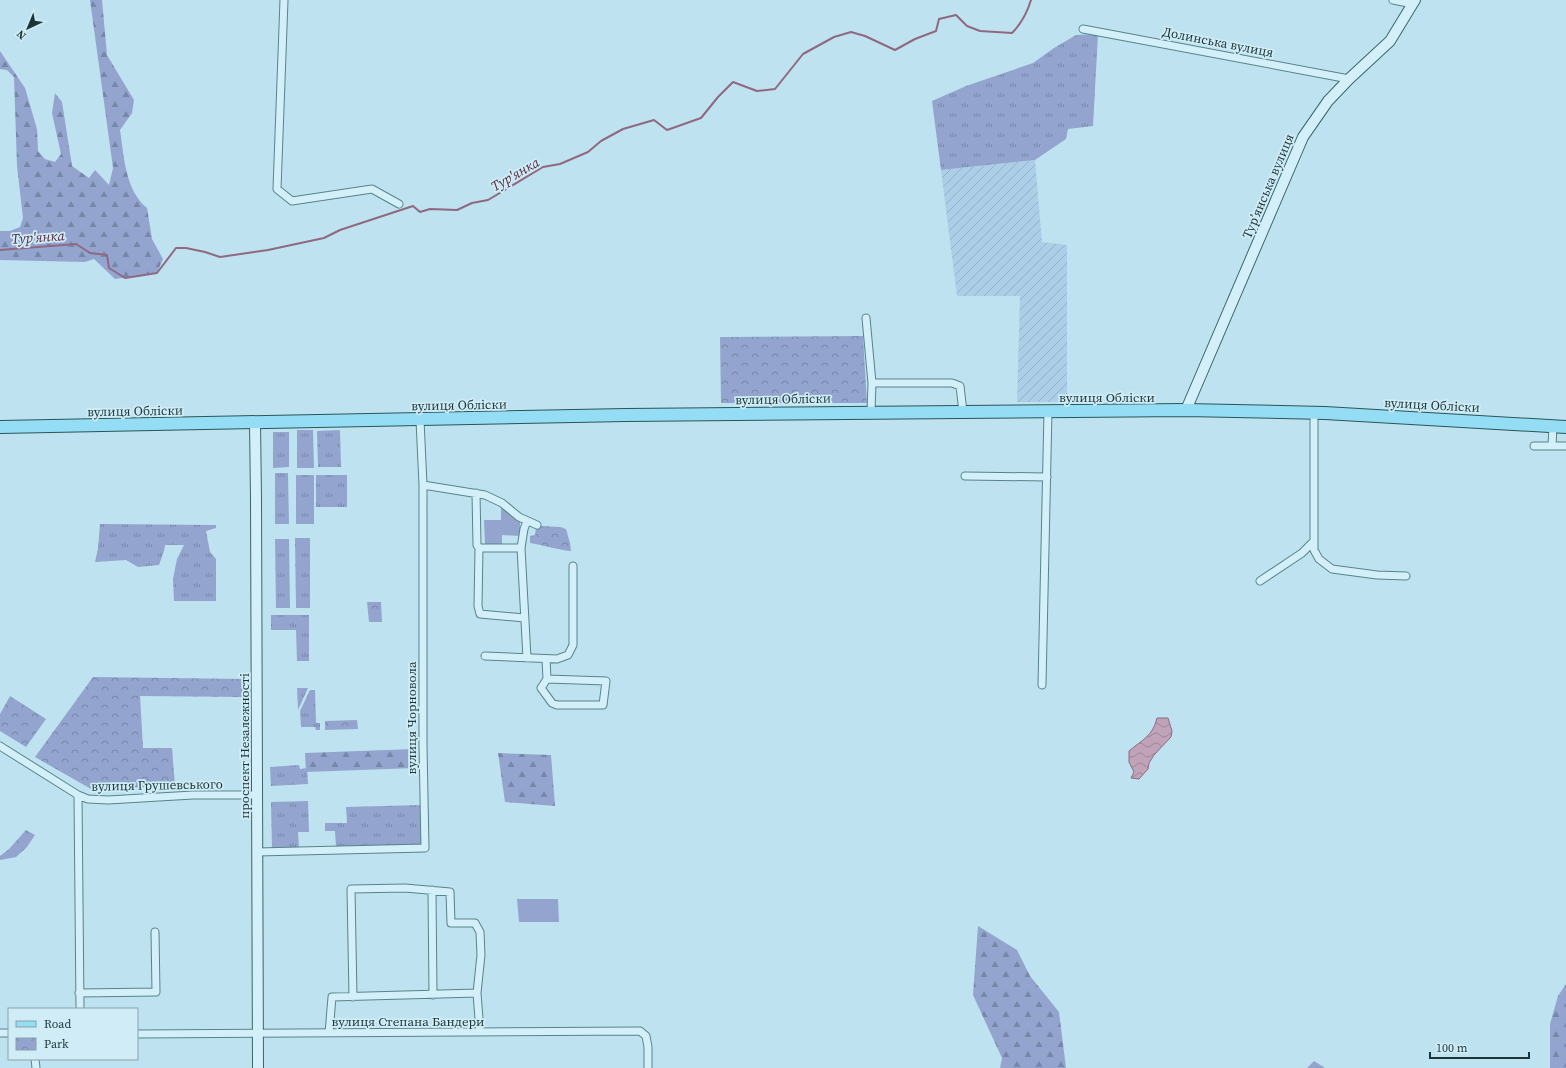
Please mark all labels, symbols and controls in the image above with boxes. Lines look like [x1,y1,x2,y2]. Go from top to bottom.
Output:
north arrow [8,8,48,48]
street label: Долинська вулиця [1161,23,1275,61]
text: N [13,27,29,43]
street label: Турʼянська вулиця [1238,131,1298,241]
water label: Тур'янка [487,152,544,196]
water label: Тур'янка [11,225,66,249]
street label: вулиця Обліски [1059,389,1155,406]
street label: вулиця Обліски [735,390,831,408]
street label: вулиця Обліски [1384,394,1480,416]
street label: вулиця Обліски [411,396,507,414]
street label: вулиця Обліски [87,402,183,420]
street label: вулиця Чорновола [403,661,420,775]
street label: проспект Незалежності [236,673,253,819]
street label: вулиця Грушевського [91,775,223,795]
legend [8,1008,138,1060]
street label: вулиця Степана Бандери [332,1013,484,1030]
text: Road [44,1016,71,1032]
scale bar [1430,1034,1529,1060]
text: Park [44,1036,69,1052]
text: 100 m [1436,1040,1468,1056]

